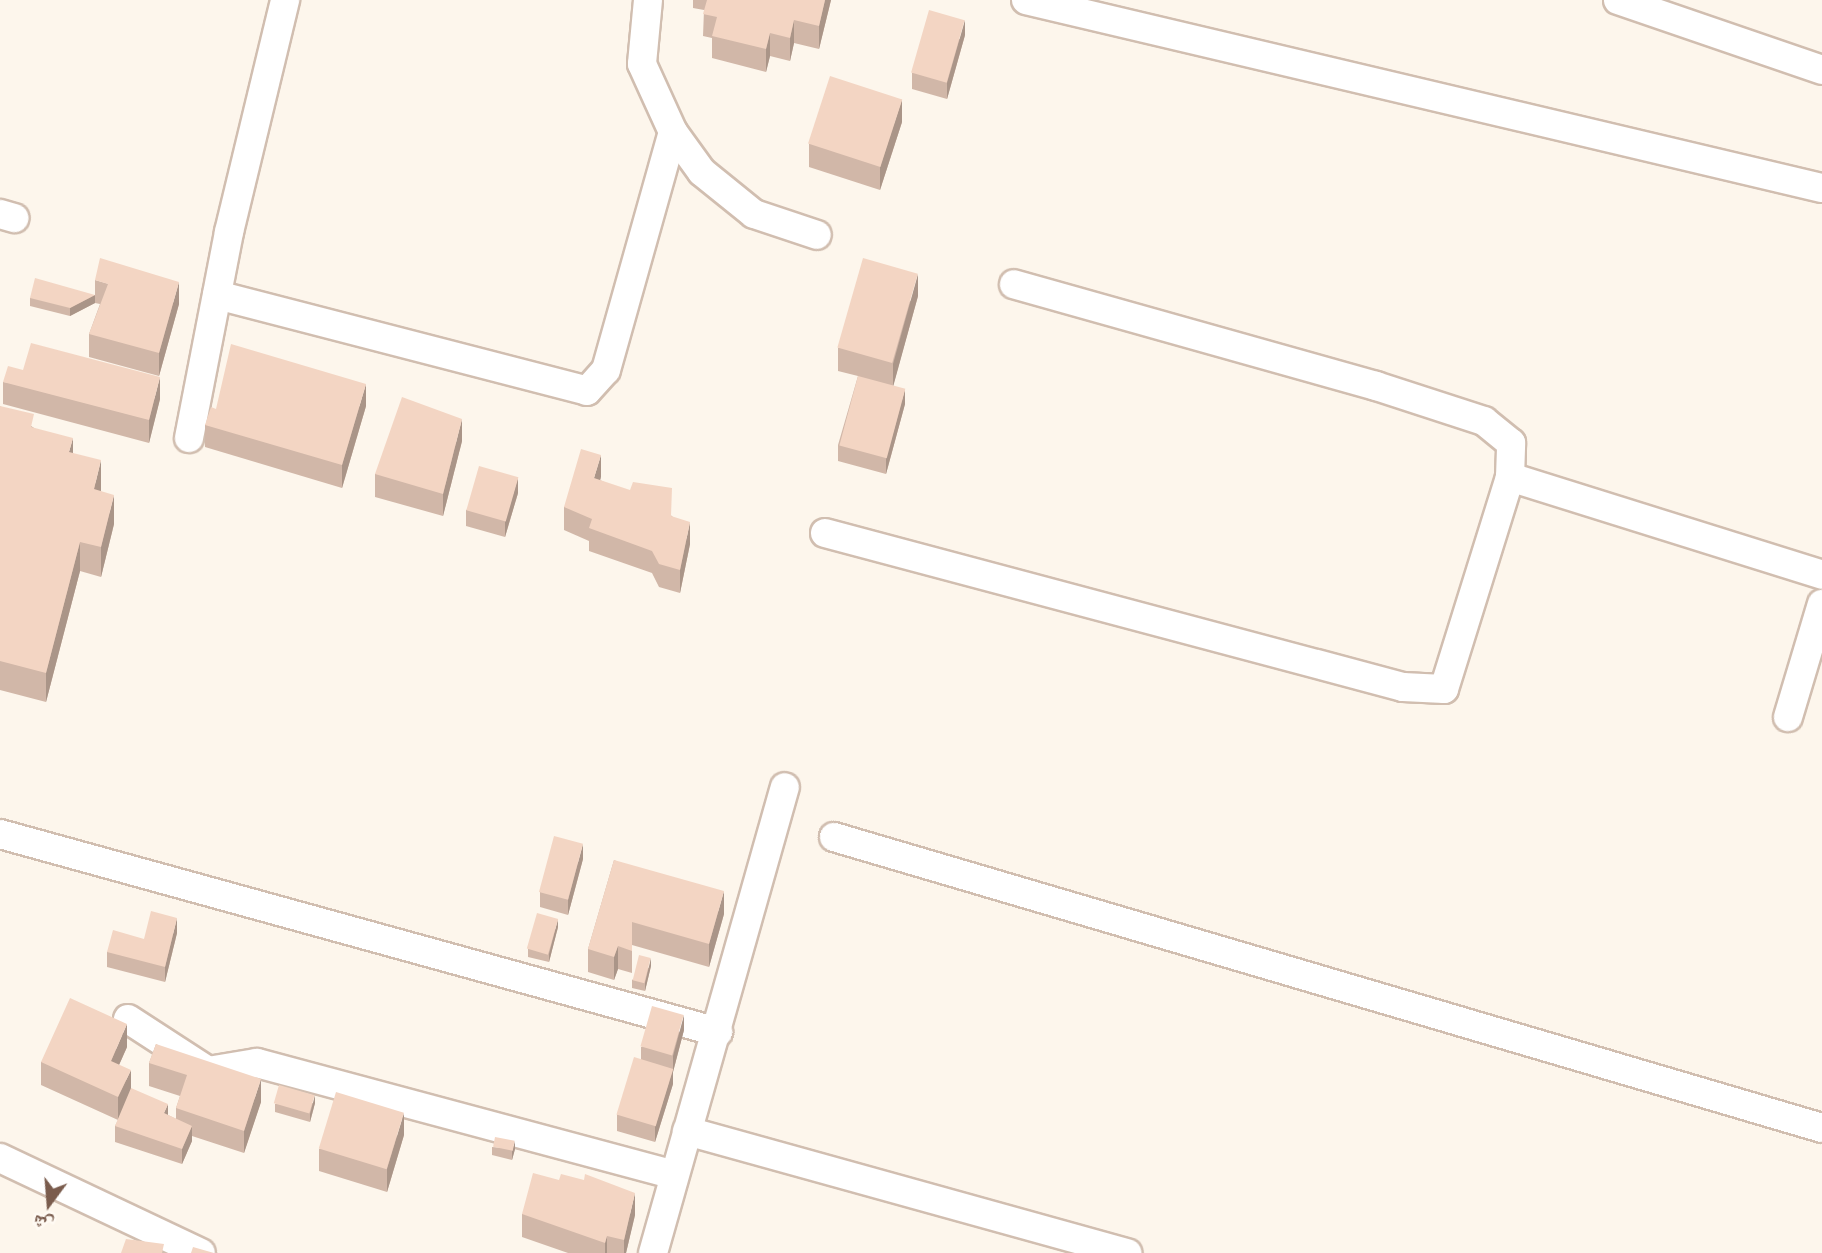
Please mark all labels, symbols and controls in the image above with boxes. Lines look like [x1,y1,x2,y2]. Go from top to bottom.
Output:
north arrow [14,1169,84,1239]
text: ش [30,1209,56,1239]

